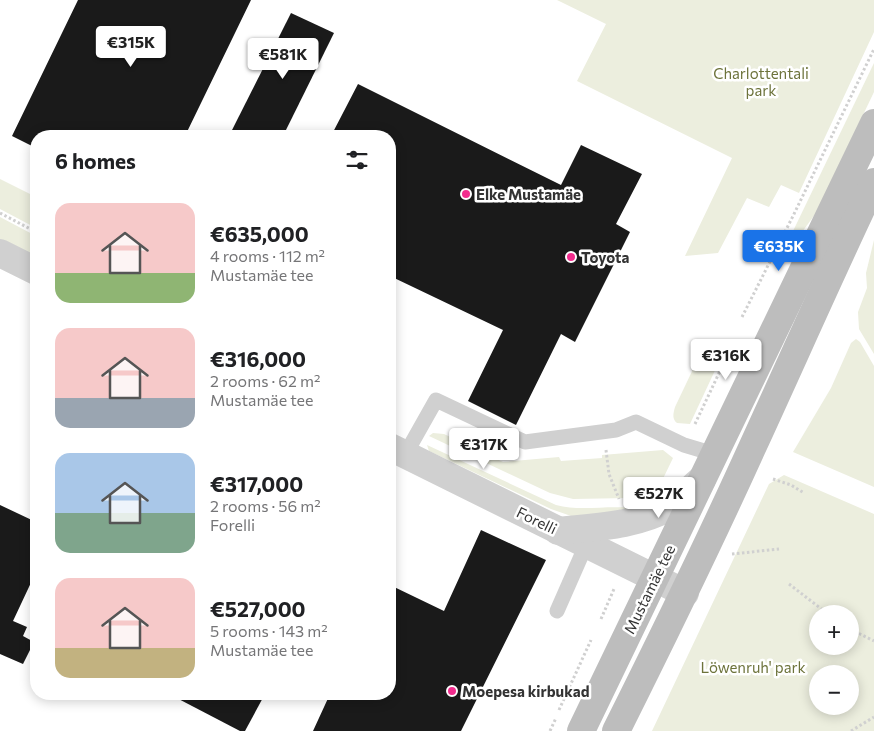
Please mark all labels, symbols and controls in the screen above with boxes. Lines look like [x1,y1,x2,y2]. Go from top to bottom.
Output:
pin: €315K [96,26,166,68]
text: €315K [107,32,155,51]
pin: €581K [248,38,318,80]
text: €581K [259,44,307,63]
park label: Charlottentali park [713,64,809,99]
icon: filters [343,146,371,174]
text: 6 homes [55,148,136,173]
place label: Elke Mustamäe [476,185,581,203]
marker: Elke Mustamäe [460,188,472,200]
text: €635,000 [210,221,309,246]
icon: home [95,223,155,283]
pin: €635K [744,230,814,272]
text: €635K [754,236,804,255]
text: 4 rooms · 112 m² [210,246,325,265]
place label: Toyota [581,248,629,266]
marker: Toyota [565,251,577,263]
text: Mustamäe tee [210,265,313,284]
pin: €316K [691,338,761,381]
text: €316K [702,345,750,364]
text: €316,000 [210,346,306,371]
icon: home [95,348,155,408]
text: 2 rooms · 62 m² [210,371,320,390]
text: Mustamäe tee [210,390,313,409]
pin: €317K [449,428,519,470]
text: €317K [460,434,508,453]
text: €317,000 [210,471,303,496]
icon: home [95,473,155,533]
pin: €527K [624,476,694,519]
text: €527K [634,483,684,502]
text: 2 rooms · 56 m² [210,496,321,515]
street label: Forelli [514,503,560,537]
text: Forelli [210,515,255,534]
street label: Mustamäe tee [620,541,678,637]
text: €527,000 [210,596,306,621]
icon: home [95,598,155,658]
map controls [809,605,859,715]
button: + [809,605,859,655]
text: 5 rooms · 143 m² [210,621,328,640]
text: Mustamäe tee [210,640,313,659]
park label: Löwenruh' park [700,658,806,676]
button: − [809,665,859,715]
place label: Moepesa kirbukad [462,682,589,700]
marker: Moepesa kirbukad [446,685,458,697]

